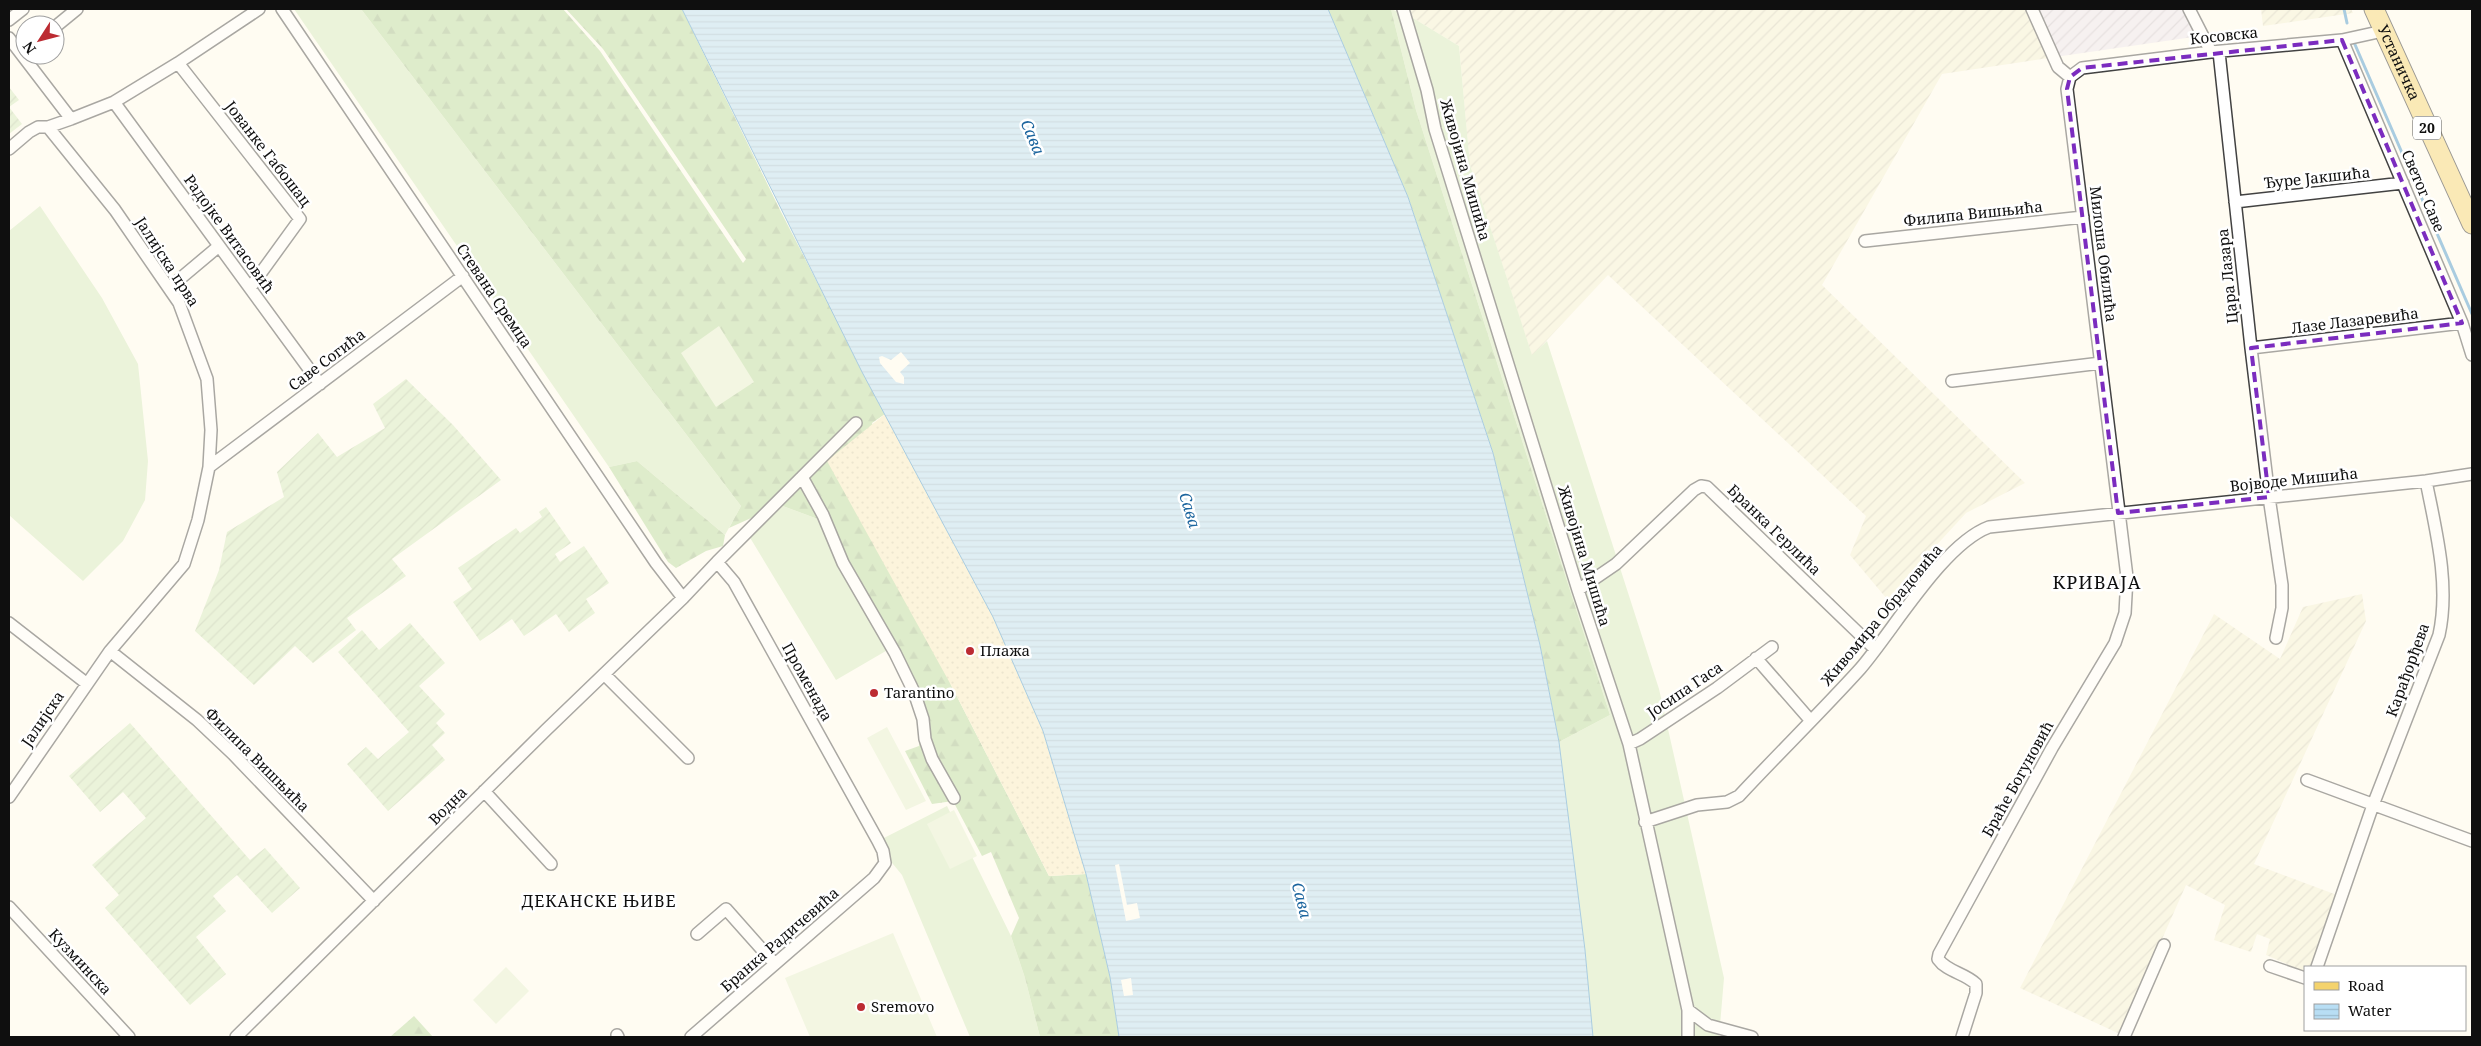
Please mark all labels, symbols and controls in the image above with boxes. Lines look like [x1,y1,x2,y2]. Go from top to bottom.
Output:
north arrow [15,15,65,65]
street label: Косовска [2189,21,2259,49]
street label: Устаничка [2374,21,2425,103]
text: N [18,38,40,58]
street label: Јованке Габошац [221,96,316,210]
street label: Живојина Мишића [1436,96,1496,243]
water label: Сава [1016,116,1050,158]
road number: 20 [2413,116,2441,140]
street label: Светог Саве [2398,147,2450,235]
street label: Ђуре Јакшића [2263,161,2371,193]
street label: Радојке Витасовић [180,170,280,297]
street label: Милоша Обилића [2086,185,2122,323]
street label: Филипа Вишњића [1902,196,2044,230]
street label: Јалијска прва [131,212,204,310]
street label: Цара Лазара [2212,227,2242,325]
street label: Стевана Сремца [452,239,537,352]
street label: Лазе Лазаревића [2290,302,2420,338]
street label: Саве Согића [284,324,369,395]
street label: Војводе Мишића [2229,462,2359,496]
street label: Бранка Герлића [1724,479,1826,579]
street label: Живојина Мишића [1554,482,1616,629]
water label: Сава [1174,489,1206,531]
street label: Живомира Обрадовића [1815,539,1946,690]
district label: КРИВАЈА [2053,570,2141,594]
street label: Карађорђева [2381,620,2433,719]
street label: Променада [778,639,838,724]
place label: Плажа [980,640,1030,660]
marker: Плажа [964,645,976,657]
street label: Јосипа Гаса [1642,657,1726,722]
place label: Tarantino [884,682,955,702]
street label: Јалијска [16,687,68,751]
marker: Tarantino [868,687,880,699]
street label: Филипа Вишњића [201,703,314,816]
street label: Браће Богуновић [1977,717,2057,840]
street label: Водна [424,782,471,829]
water label: Сава [1287,880,1317,920]
street label: Бранка Радичевића [716,882,843,996]
district label: ДЕКАНСКЕ ЊИВЕ [521,890,677,912]
street label: Кузминска [45,924,117,999]
legend [2304,966,2466,1031]
text: Road [2348,975,2384,995]
place label: Sremovo [871,996,934,1016]
text: Water [2348,1000,2391,1020]
marker: Sremovo [855,1001,867,1013]

